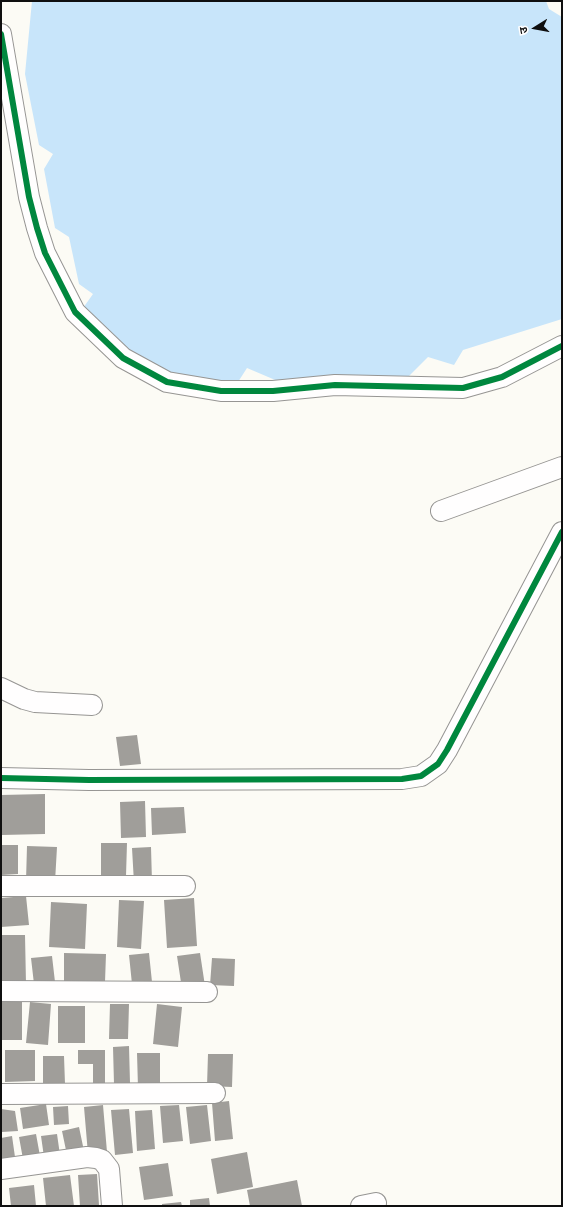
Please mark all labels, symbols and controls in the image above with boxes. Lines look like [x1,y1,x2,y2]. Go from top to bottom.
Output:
north arrow [515,8,555,48]
text: उ [517,26,530,35]

